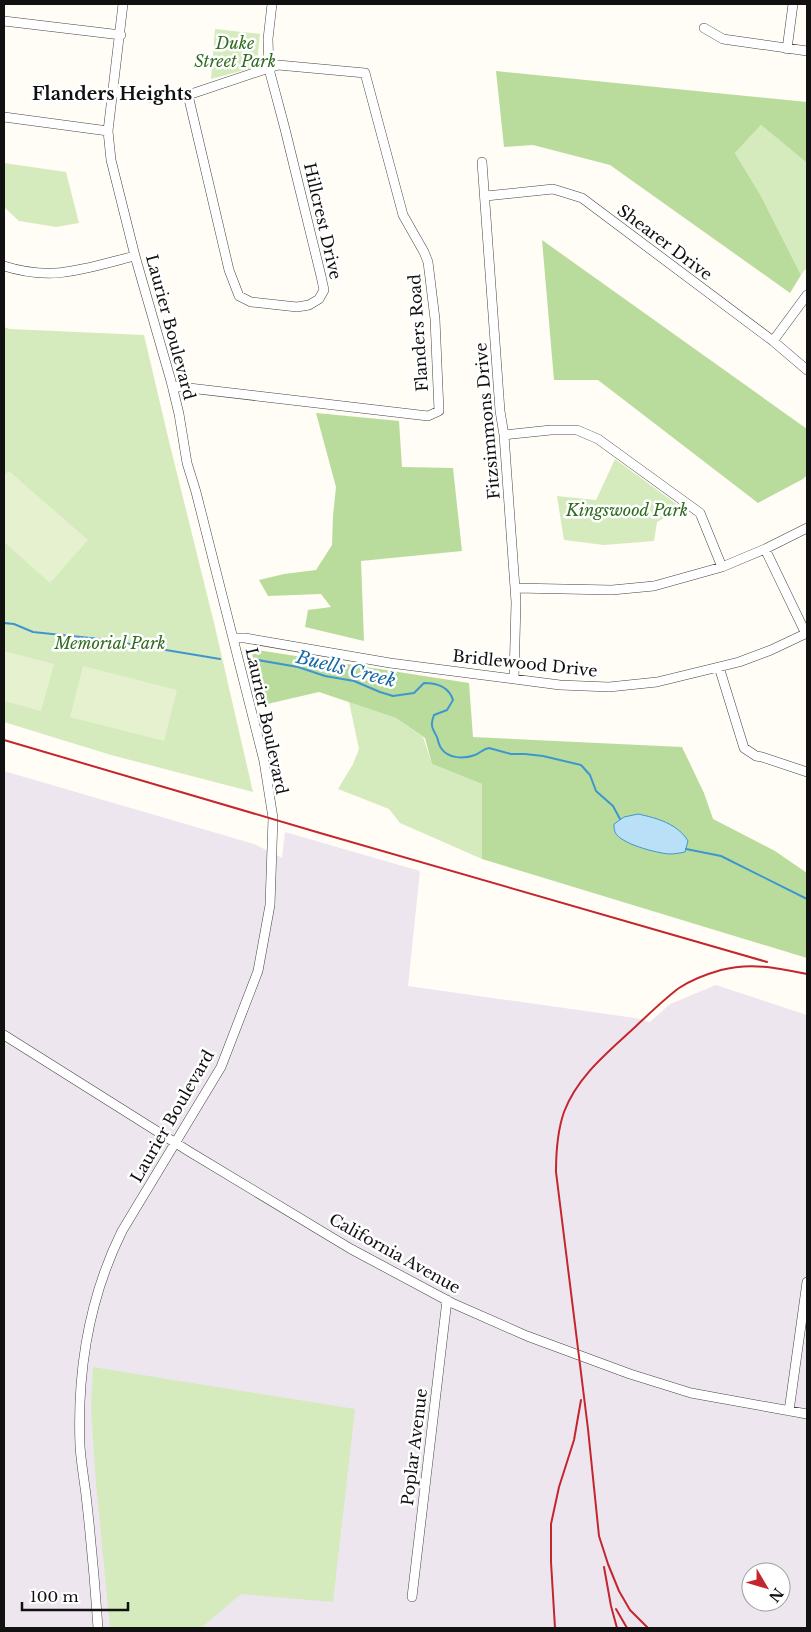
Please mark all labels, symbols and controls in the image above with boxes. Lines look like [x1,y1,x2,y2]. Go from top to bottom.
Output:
park label: Duke Street Park [194,33,276,71]
district label: Flanders Heights [32,83,192,105]
street label: Hillcrest Drive [300,161,346,281]
street label: Shearer Drive [614,200,716,284]
street label: Laurier Boulevard [142,252,200,402]
street label: Flanders Road [404,273,432,392]
street label: Fitzsimmons Drive [470,342,504,500]
park label: Kingswood Park [565,500,688,520]
park label: Memorial Park [53,633,166,653]
street label: Bridlewood Drive [451,645,599,681]
street label: Laurier Boulevard [242,646,292,796]
water label: Buells Creek [293,646,398,692]
street label: Laurier Boulevard [126,1046,218,1186]
street label: California Avenue [326,1209,464,1297]
street label: Poplar Avenue [397,1387,431,1507]
north arrow [741,1562,791,1612]
scale bar [22,1580,129,1612]
text: N [765,1584,787,1606]
text: 100 m [30,1587,79,1606]

